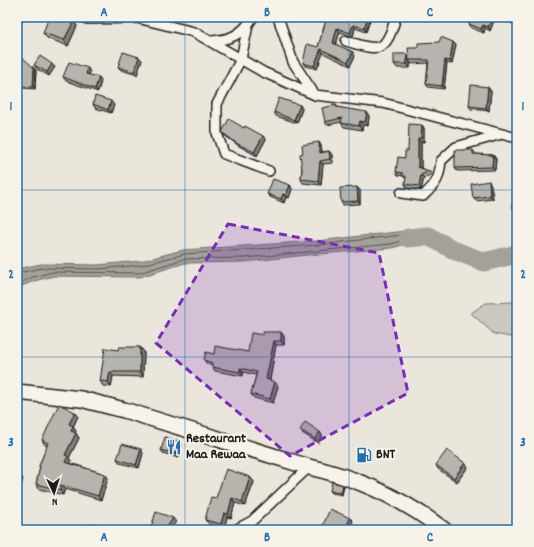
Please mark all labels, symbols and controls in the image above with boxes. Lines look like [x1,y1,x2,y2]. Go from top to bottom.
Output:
text: A [100,4,108,23]
text: B [264,4,270,23]
text: C [427,4,434,23]
text: 1 [10,98,13,117]
text: 1 [522,98,525,117]
text: 2 [8,266,14,285]
text: 2 [520,266,526,285]
place label: Restaurant Maa Rewaa [186,429,247,465]
text: 3 [8,434,14,453]
text: 3 [520,434,526,453]
restaurant icon: Restaurant Maa Rewaa [165,438,183,456]
place label: BNT [376,445,396,465]
fuel station icon: BNT [355,446,373,464]
north arrow [34,473,74,513]
text: N [51,493,58,509]
text: A [100,529,108,547]
text: B [264,529,270,547]
text: C [427,529,434,547]

